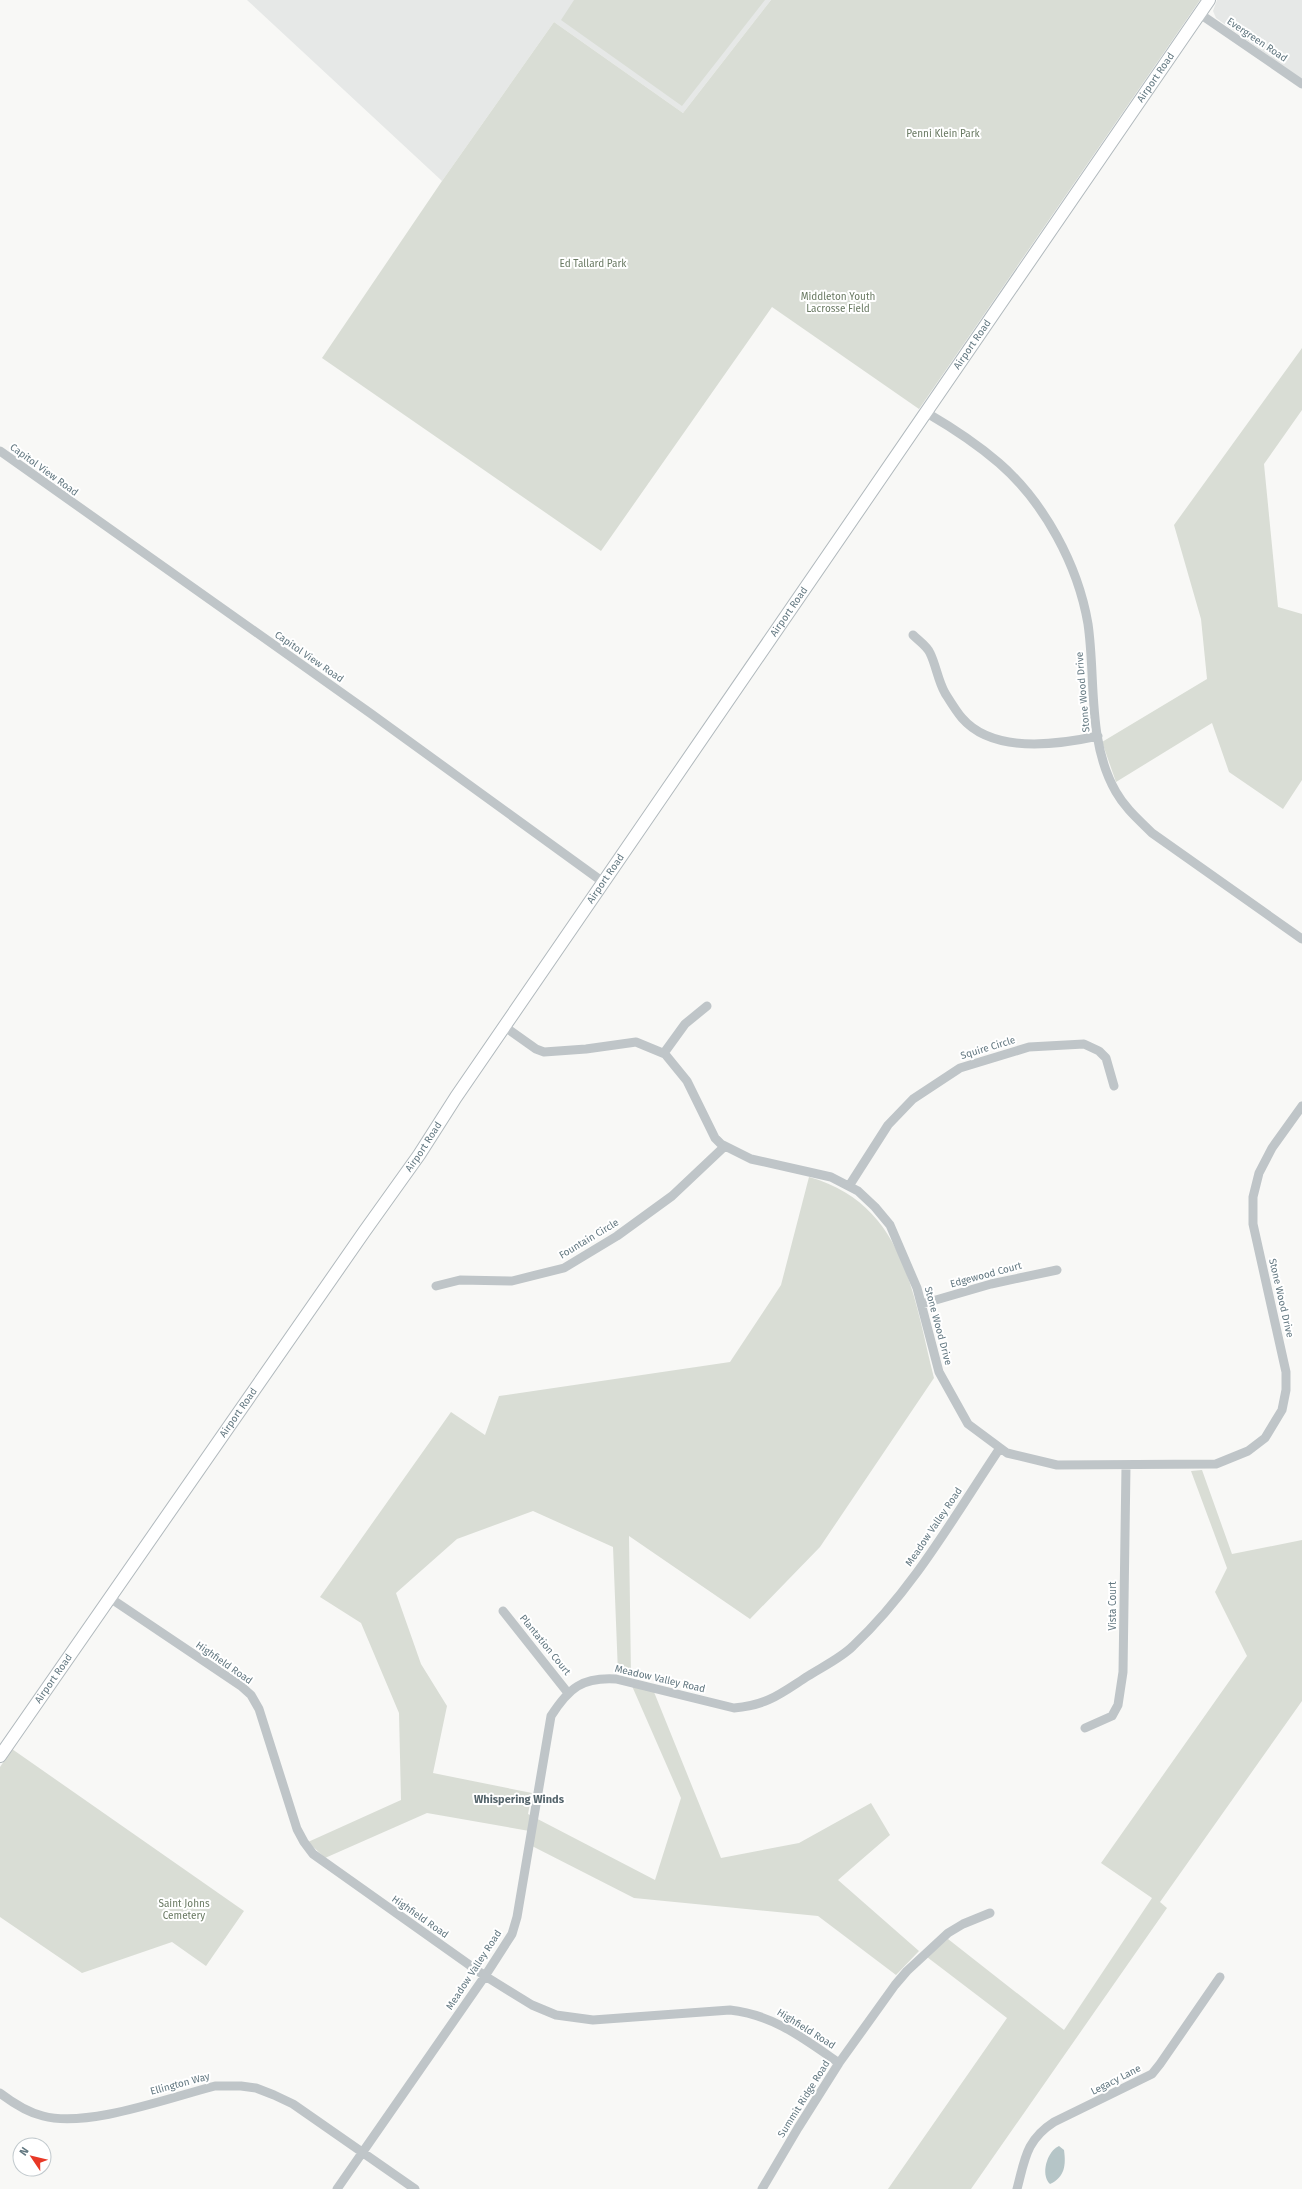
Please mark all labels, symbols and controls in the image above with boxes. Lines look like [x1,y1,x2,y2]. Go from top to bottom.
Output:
street label: Evergreen Road [1224,15,1290,65]
street label: Airport Road [1135,50,1177,105]
park label: Penni Klein Park [906,128,981,140]
park label: Ed Tallard Park [560,258,627,270]
park label: Middleton Youth Lacrosse Field [801,291,875,315]
street label: Airport Road [951,318,994,372]
street label: Capitol View Road [8,441,80,499]
street label: Airport Road [768,585,810,639]
street label: Capitol View Road [272,629,346,685]
street label: Stone Wood Drive [1074,651,1092,733]
street label: Airport Road [584,852,627,906]
street label: Squire Circle [959,1034,1017,1062]
street label: Airport Road [403,1120,445,1174]
street label: Fountain Circle [557,1216,621,1262]
street label: Stone Wood Drive [1266,1257,1296,1339]
street label: Edgewood Court [949,1260,1023,1290]
street label: Stone Wood Drive [922,1286,954,1366]
street label: Airport Road [217,1386,260,1440]
street label: Meadow Valley Road [903,1485,965,1569]
street label: Vista Court [1107,1581,1119,1631]
street label: Plantation Court [517,1612,573,1678]
street label: Highfield Road [193,1639,255,1687]
street label: Airport Road [32,1652,75,1706]
street label: Meadow Valley Road [614,1663,706,1695]
district label: Whispering Winds [474,1793,565,1806]
street label: Highfield Road [389,1893,451,1941]
park label: Saint Johns Cemetery [158,1898,210,1922]
street label: Meadow Valley Road [444,1928,504,2012]
street label: Highfield Road [775,2006,837,2052]
street label: Summit Ridge Road [775,2058,833,2140]
street label: Legacy Lane [1089,2062,1143,2098]
street label: Ellington Way [149,2070,211,2098]
north arrow [12,2137,52,2177]
text: N [17,2145,32,2158]

